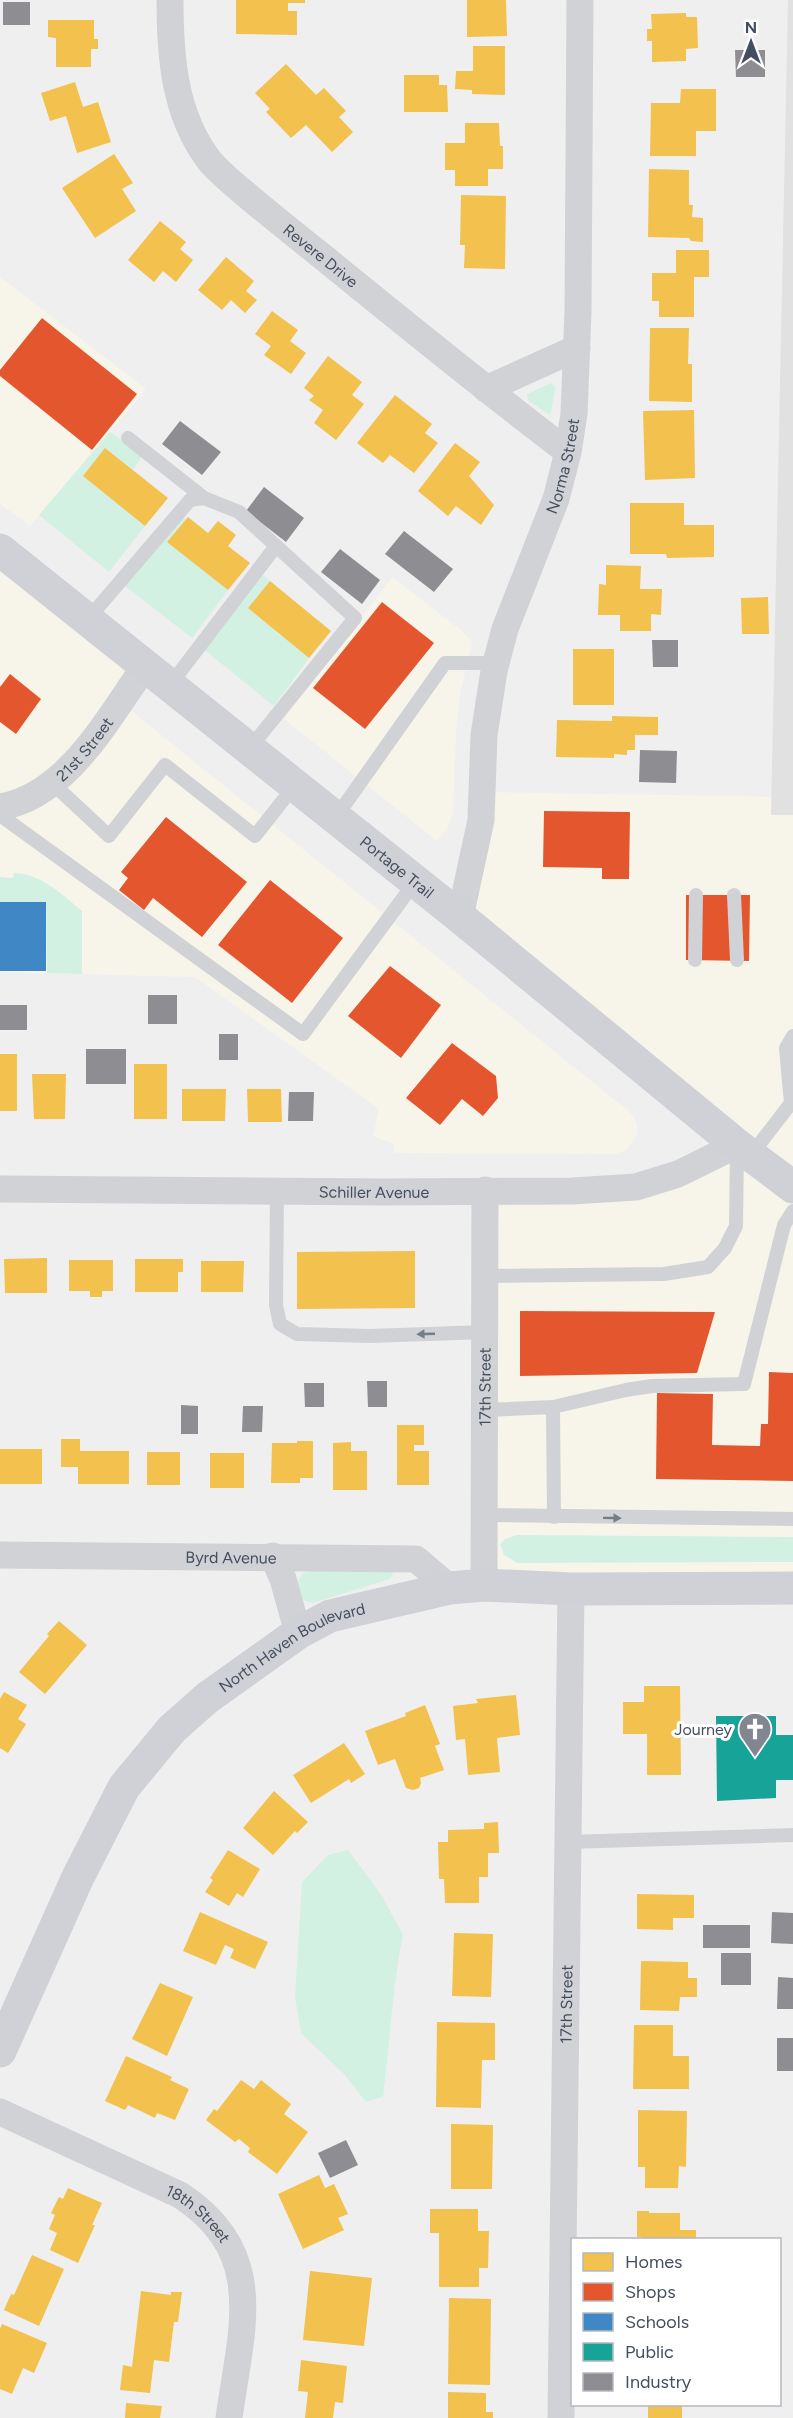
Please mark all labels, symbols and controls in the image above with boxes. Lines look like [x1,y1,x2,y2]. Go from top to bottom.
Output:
north arrow [721,12,781,72]
text: N [745,18,757,37]
street label: Revere Drive [280,220,362,292]
street label: Norma Street [542,417,583,516]
street label: 21st Street [52,713,117,785]
street label: Portage Trail [356,832,438,902]
street label: Schiller Avenue [319,1182,430,1202]
one-way arrow [417,1329,436,1338]
street label: 17th Street [475,1347,494,1427]
one-way arrow [603,1513,622,1523]
street label: Byrd Avenue [185,1547,277,1567]
street label: North Haven Boulevard [215,1599,367,1696]
church icon: Journey [737,1711,773,1758]
place label: Journey [674,1720,733,1739]
street label: 17th Street [556,1964,576,2044]
street label: 18th Street [163,2180,235,2246]
legend [571,2238,781,2406]
text: Homes [625,2251,683,2273]
text: Shops [625,2281,676,2303]
text: Schools [625,2311,689,2333]
text: Public [625,2341,674,2363]
text: Industry [625,2371,692,2393]

